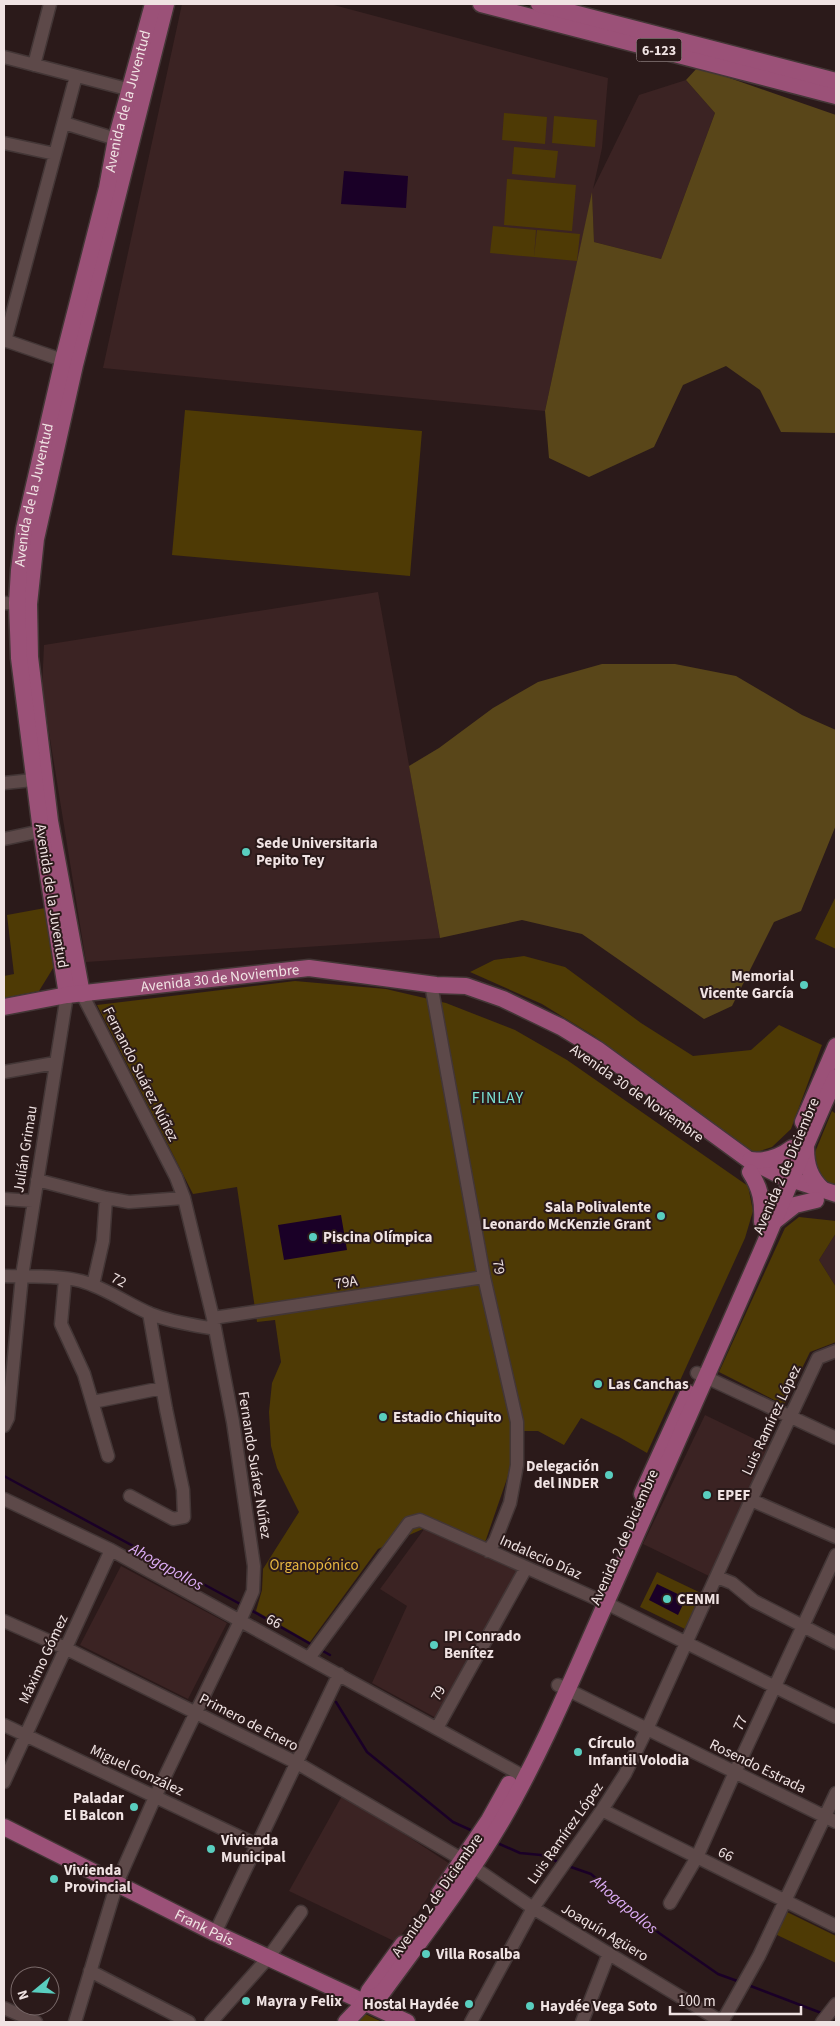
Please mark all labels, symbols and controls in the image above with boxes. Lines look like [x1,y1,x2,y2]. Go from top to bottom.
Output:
street label: Avenida de la Juventud [100,28,156,174]
road number: 6-123 [636,38,682,62]
street label: Avenida de la Juventud [9,421,59,568]
street label: Avenida de la Juventud [30,822,73,970]
place label: Sede Universitaria Pepito Tey [256,833,378,871]
marker: Sede Universitaria Pepito Tey [240,846,252,858]
street label: Avenida 30 de Noviembre [140,959,300,998]
place label: Memorial Vicente García [699,966,795,1004]
marker: Memorial Vicente García [798,979,810,991]
street label: Fernando Suárez Núñez [97,1003,184,1145]
street label: Avenida 30 de Noviembre [566,1039,708,1148]
district label: FINLAY [472,1087,524,1109]
street label: Avenida 2 de Diciembre [748,1095,825,1238]
street label: Julián Grimau [8,1104,43,1194]
place label: Sala Polivalente Leonardo McKenzie Grant [482,1197,651,1235]
marker: Sala Polivalente Leonardo McKenzie Grant [655,1210,667,1222]
place label: Piscina Olímpica [323,1227,433,1248]
marker: Piscina Olímpica [307,1231,319,1243]
street label: 79 [487,1258,510,1276]
street label: 72 [107,1268,130,1293]
street label: 79A [333,1270,360,1295]
street label: Luis Ramírez López [737,1362,806,1479]
place label: Las Canchas [608,1374,689,1395]
marker: Las Canchas [592,1378,604,1390]
street label: Fernando Suárez Núñez [232,1390,277,1540]
place label: Estadio Chiquito [393,1407,501,1428]
marker: Estadio Chiquito [377,1411,389,1423]
place label: Delegación del INDER [526,1456,599,1494]
street label: Avenida 2 de Diciembre [585,1466,664,1608]
marker: Delegación del INDER [603,1469,615,1481]
place label: EPEF [717,1485,750,1506]
marker: EPEF [701,1489,713,1501]
street label: Indalecio Díaz [496,1530,585,1585]
water label: Ahogapollos [125,1537,208,1596]
park label: Organopónico [269,1555,359,1576]
place label: CENMI [677,1589,720,1610]
marker: CENMI [661,1593,673,1605]
street label: 66 [262,1609,285,1634]
street label: Máximo Gómez [14,1611,73,1707]
place label: IPI Conrado Benítez [444,1626,521,1664]
marker: IPI Conrado Benítez [428,1639,440,1651]
street label: 79 [426,1682,451,1705]
street label: Primero de Enero [195,1688,302,1757]
street label: 77 [728,1712,753,1734]
place label: Círculo Infantil Volodia [588,1733,689,1771]
street label: Rosendo Estrada [706,1734,810,1799]
street label: Miguel González [86,1740,187,1801]
marker: Círculo Infantil Volodia [572,1746,584,1758]
street label: Luis Ramírez López [522,1778,608,1888]
place label: Paladar El Balcon [64,1788,124,1826]
marker: Paladar El Balcon [128,1801,140,1813]
street label: Avenida 2 de Diciembre [387,1829,488,1961]
place label: Vivienda Municipal [220,1830,286,1868]
street label: 66 [714,1842,737,1867]
marker: Vivienda Municipal [205,1843,217,1855]
place label: Vivienda Provincial [63,1860,132,1898]
water label: Ahogapollos [585,1870,663,1940]
marker: Vivienda Provincial [48,1873,60,1885]
street label: Joaquín Agüero [557,1898,652,1967]
street label: Frank País [171,1904,237,1951]
place label: Villa Rosalba [435,1944,521,1965]
marker: Villa Rosalba [420,1948,432,1960]
north arrow [10,1966,60,2016]
scale bar [670,1984,801,2016]
text: N [13,1987,35,2002]
place label: Mayra y Felix [256,1991,342,2012]
text: 100 m [678,1991,716,2012]
place label: Hostal Haydée [364,1994,459,2015]
marker: Mayra y Felix [240,1995,252,2007]
place label: Haydée Vega Soto [540,1996,657,2017]
marker: Hostal Haydée [463,1998,475,2010]
marker: Haydée Vega Soto [524,2000,536,2012]

